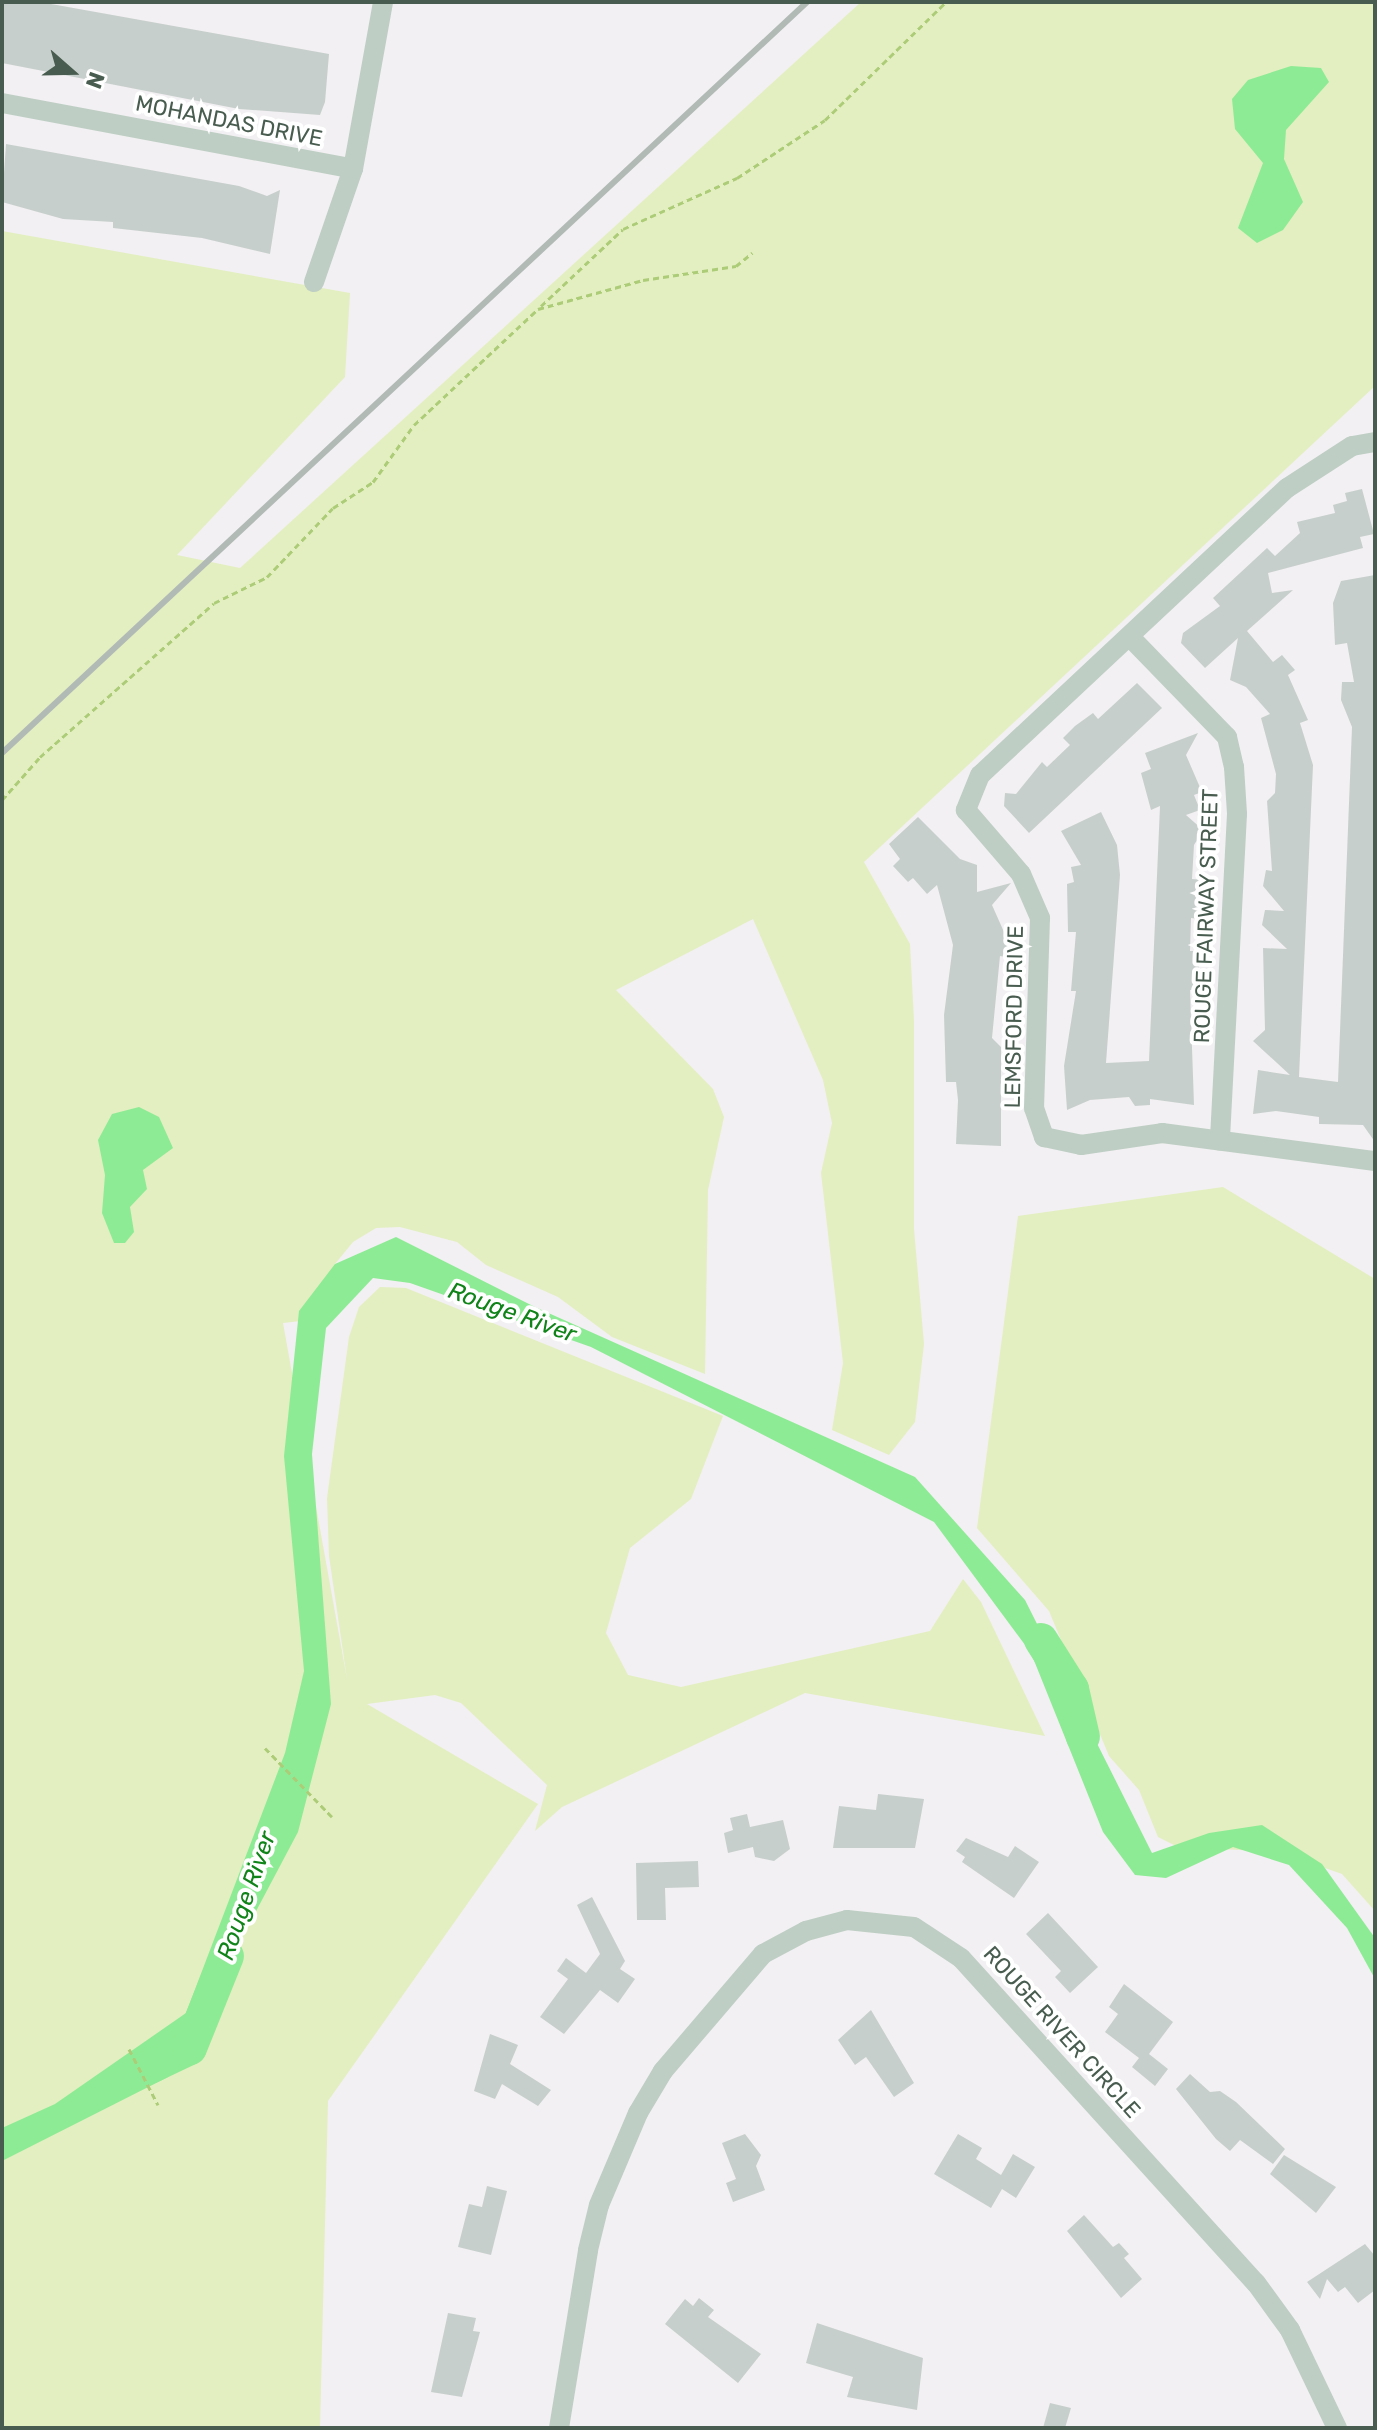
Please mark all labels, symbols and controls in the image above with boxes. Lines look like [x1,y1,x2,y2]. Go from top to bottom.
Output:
north arrow [32,32,112,112]
text: N [80,68,110,92]
street label: MOHANDAS DRIVE [133,90,325,152]
street label: ROUGE FAIRWAY STREET [1188,788,1224,1044]
street label: LEMSFORD DRIVE [999,925,1029,1109]
water label: Rouge River [444,1276,580,1350]
water label: Rouge River [212,1828,282,1964]
street label: ROUGE RIVER CIRCLE [978,1941,1146,2123]

